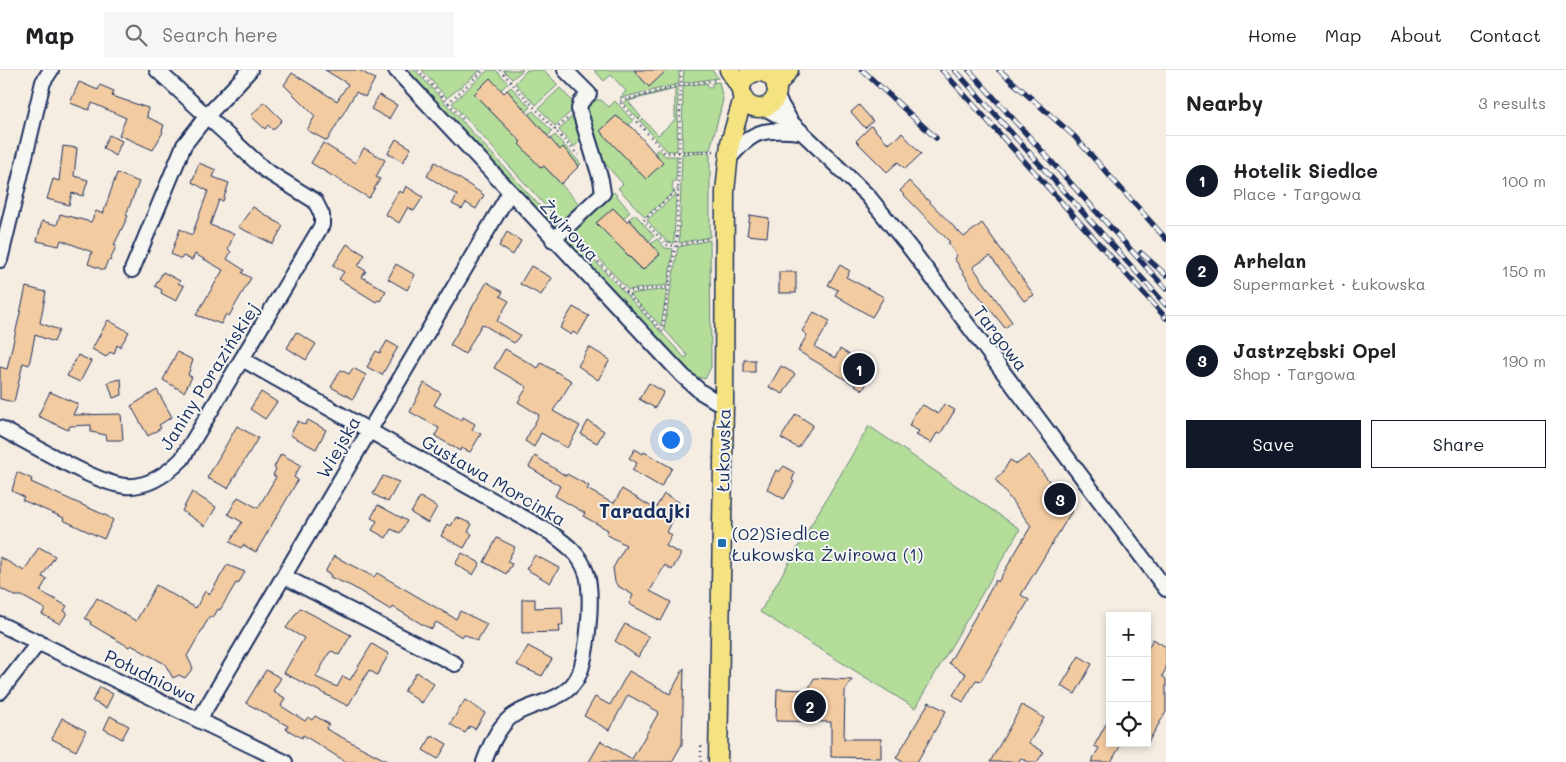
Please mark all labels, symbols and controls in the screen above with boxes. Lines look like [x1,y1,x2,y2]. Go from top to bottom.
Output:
search box [104,12,454,57]
text: Map [25,19,74,50]
icon: search [122,21,150,49]
text: Search here [162,22,278,47]
text: Home [1248,23,1297,47]
text: Map [1325,23,1361,47]
text: About [1389,23,1442,47]
text: Contact [1470,23,1541,47]
text: Nearby [1186,89,1263,116]
text: 3 results [1478,92,1546,113]
text: Hotelik Siedlce [1233,158,1378,183]
text: 1 [1198,170,1206,191]
text: 100 m [1501,170,1546,191]
text: Place · Targowa [1233,183,1361,204]
street label: Żwirowa [535,194,605,266]
text: Arhelan [1233,248,1306,273]
text: 2 [1198,260,1206,281]
text: 150 m [1502,260,1546,281]
text: Supermarket · Łukowska [1233,273,1426,294]
street label: Janiny Porazińskiej [154,298,264,454]
street label: Targowa [968,300,1034,376]
text: Jastrzębski Opel [1233,338,1396,363]
pin: 1 [843,350,875,388]
text: 3 [1197,350,1207,371]
text: 190 m [1502,350,1546,371]
text: Shop · Targowa [1233,363,1356,384]
street label: Łukowska [710,408,736,492]
street label: Wiejska [311,412,365,482]
button: Save [1186,420,1361,468]
button: Share [1371,420,1546,468]
your location [658,427,684,453]
street label: Gustawa Morcinka [417,429,571,531]
pin: 3 [1044,480,1076,518]
district label: Taradajki [599,498,691,523]
place label: (02)Siedlce Łukowska Żwirowa (1) [732,521,923,566]
marker: (02)Siedlce Łukowska Żwirowa (1) [716,537,728,549]
map controls [1106,612,1151,747]
button: + [1106,612,1151,657]
street label: Południowa [101,643,201,709]
button: − [1106,657,1151,702]
pin: 2 [794,687,826,725]
button: locate [1106,702,1151,747]

